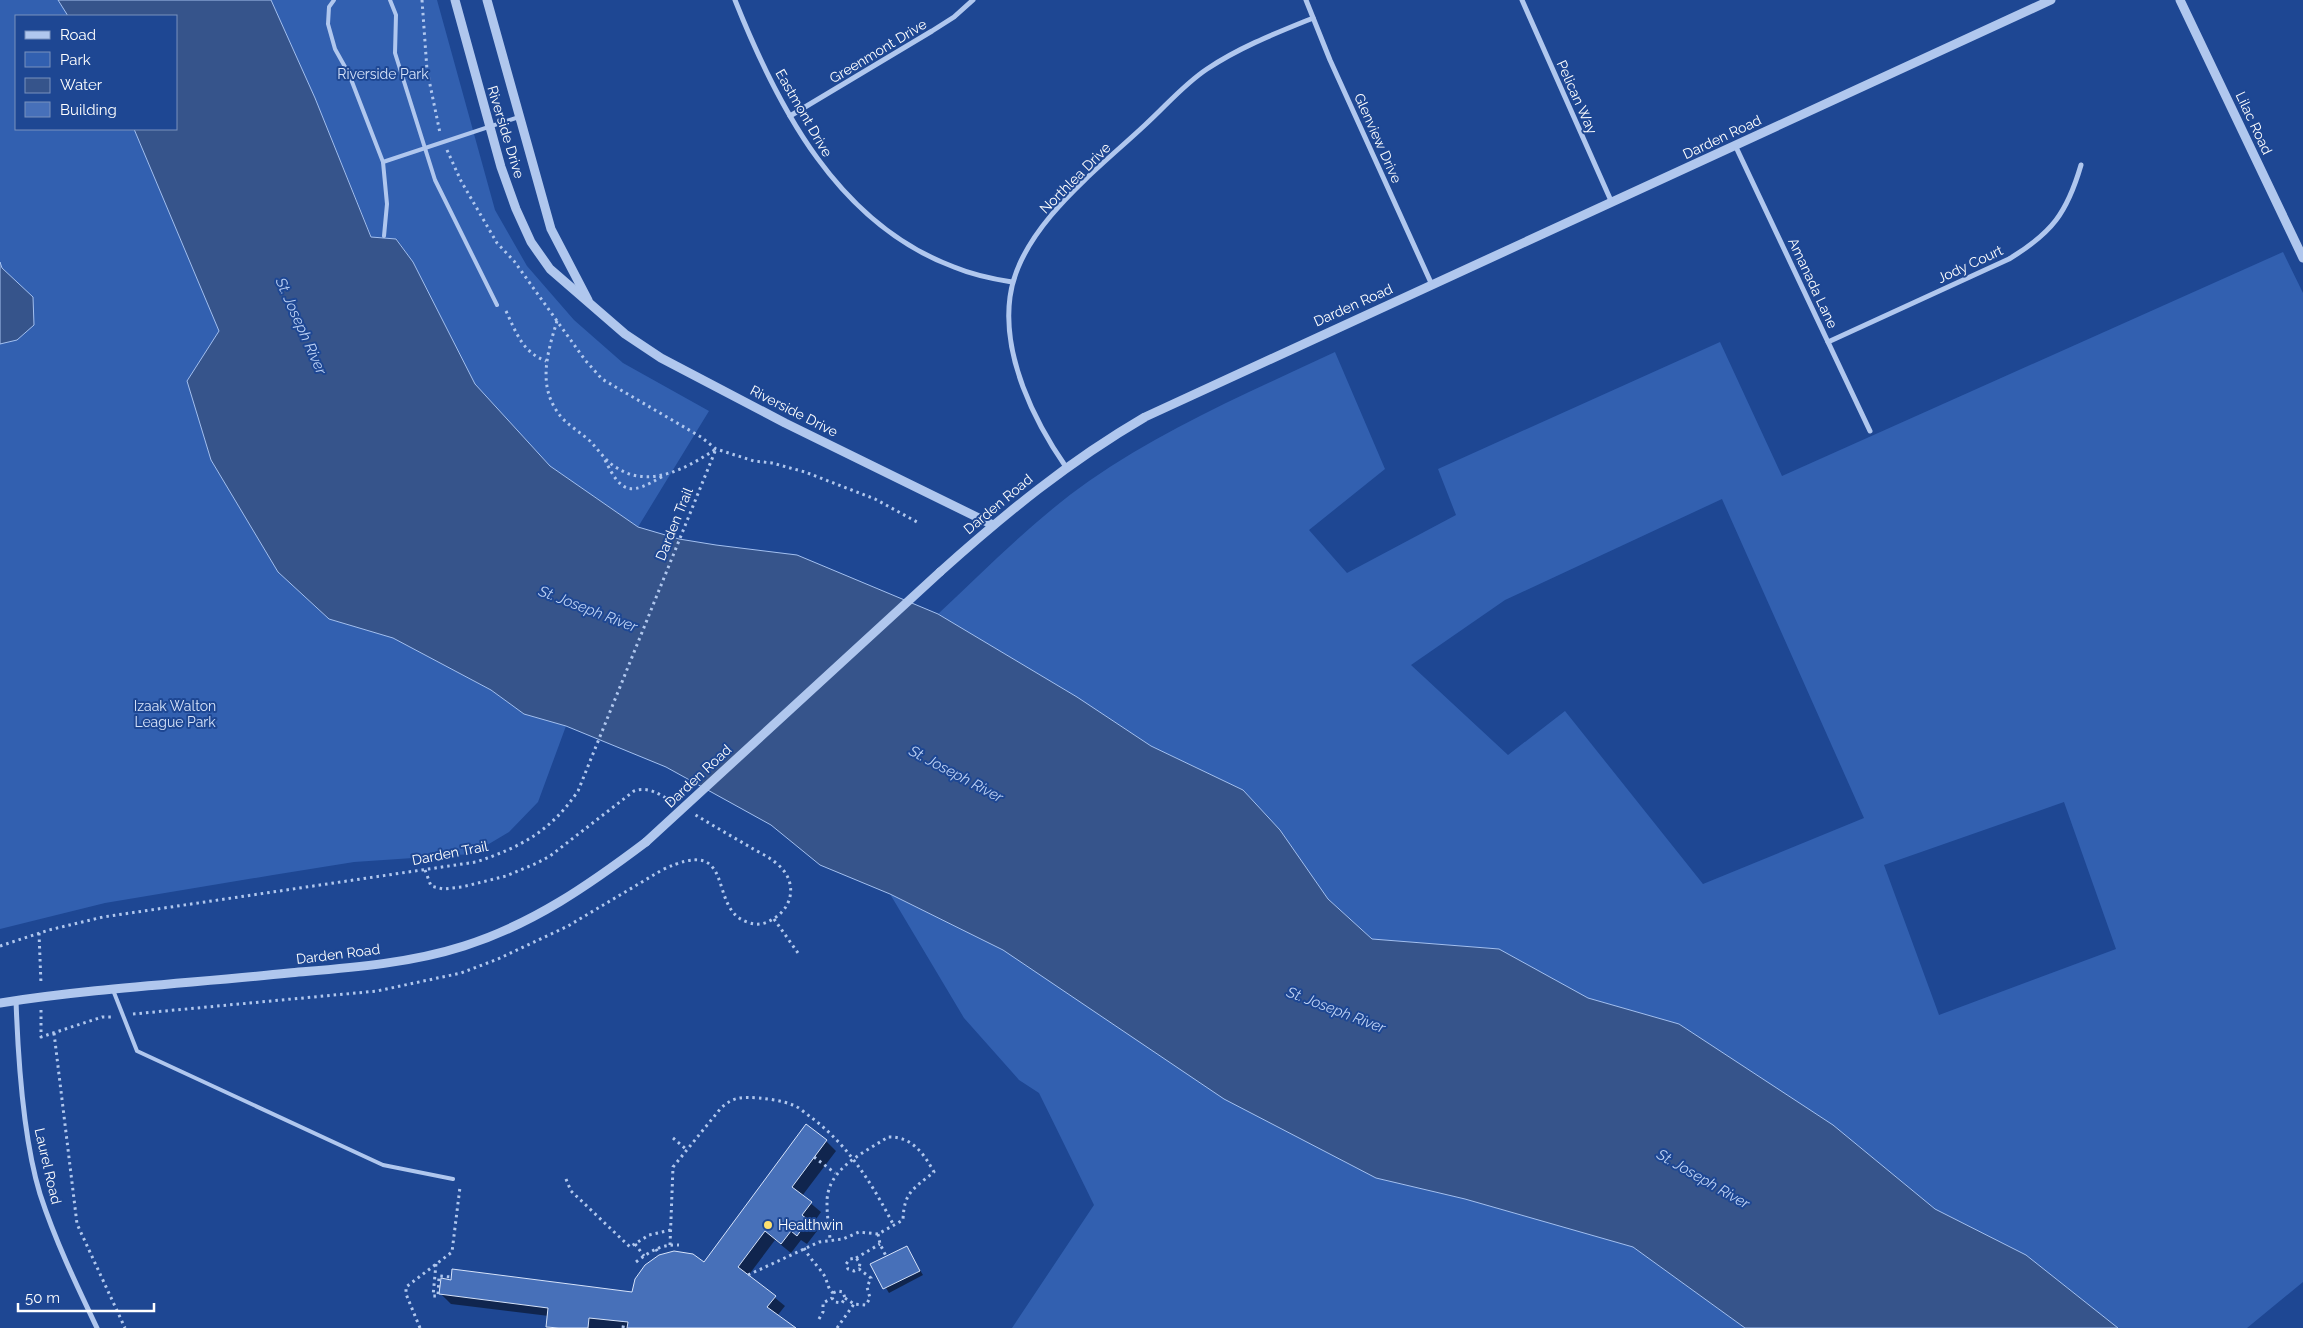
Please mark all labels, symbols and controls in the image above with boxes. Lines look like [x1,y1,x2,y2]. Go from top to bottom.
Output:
legend [15,15,178,130]
street label: Greenmont Drive [827,16,929,86]
text: Road [60,26,96,44]
text: Park [60,51,91,69]
street label: Pelican Way [1554,58,1601,137]
park label: Riverside Park [337,66,429,82]
street label: Eastmont Drive [772,66,836,160]
text: Water [60,76,103,94]
street label: Riverside Drive [484,84,528,180]
street label: Lilac Road [2232,89,2276,157]
street label: Glenview Drive [1351,91,1405,185]
text: Building [60,101,117,119]
street label: Darden Road [1680,112,1764,162]
street label: Northlea Drive [1036,139,1114,217]
street label: Amanada Lane [1785,235,1841,331]
street label: Jody Court [1935,242,2006,286]
water label: St. Joseph River [271,274,331,378]
street label: Darden Road [1311,280,1395,330]
street label: Riverside Drive [748,382,840,440]
street label: Darden Road [960,471,1036,537]
street label: Darden Trail [652,485,696,563]
water label: St. Joseph River [535,582,641,636]
park label: Izaak Walton League Park [134,698,216,730]
street label: Darden Road [662,741,734,811]
water label: St. Joseph River [905,741,1007,807]
street label: Darden Trail [411,838,490,868]
street label: Darden Road [295,941,381,967]
water label: St. Joseph River [1283,983,1389,1037]
street label: Laurel Road [31,1126,65,1206]
water label: St. Joseph River [1653,1145,1753,1213]
place label: Healthwin [778,1217,843,1233]
marker: Healthwin [762,1219,774,1231]
scale bar [18,1280,154,1312]
text: 50 m [25,1289,60,1307]

